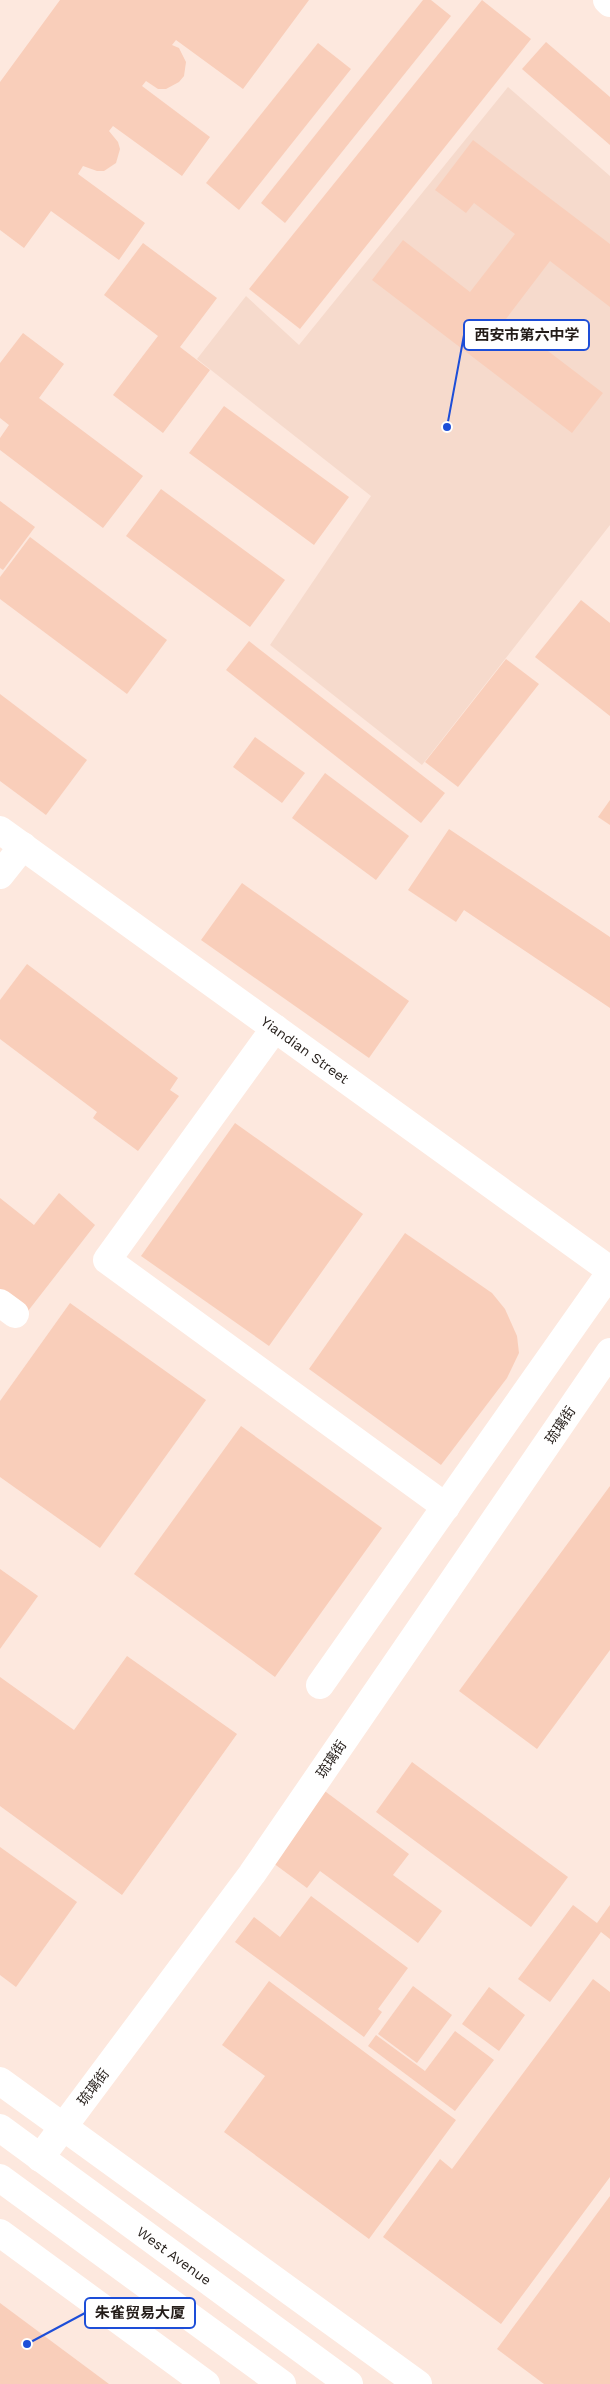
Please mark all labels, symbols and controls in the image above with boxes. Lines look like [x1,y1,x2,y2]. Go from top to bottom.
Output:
callout: 西安市第六中学 [464,320,589,350]
text: 西安市第六中学 [474,326,580,344]
street label: Yiandian Street [258,1013,352,1087]
street label: 琉璃街 [542,1403,578,1447]
street label: 琉璃街 [313,1737,349,1781]
street label: 琉璃街 [74,2065,112,2109]
street label: West Avenue [134,2223,214,2288]
callout: 朱雀贸易大厦 [85,2298,195,2328]
text: 朱雀贸易大厦 [95,2304,185,2322]

